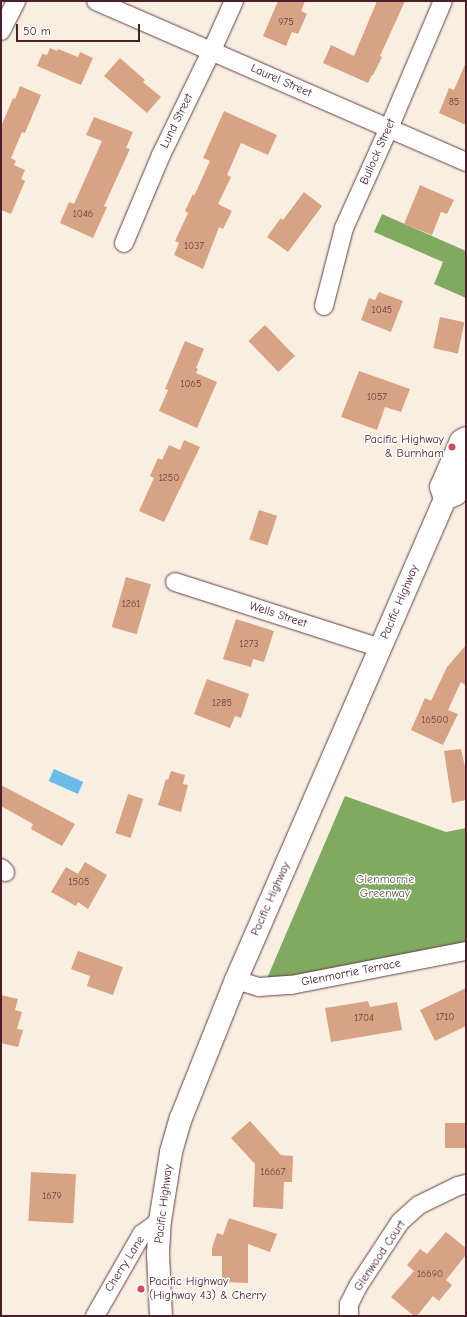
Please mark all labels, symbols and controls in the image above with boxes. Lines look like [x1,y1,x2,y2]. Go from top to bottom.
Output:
scale bar [18,16,142,42]
house number: 975 [278,17,294,29]
text: 50 m [23,24,51,38]
street label: Laurel Street [248,61,314,101]
street label: Lund Street [158,91,196,151]
house number: 85 [449,97,459,109]
street label: Bullock Street [357,117,399,187]
house number: 1046 [73,209,93,221]
house number: 1037 [184,241,204,253]
house number: 1045 [372,305,392,317]
house number: 1065 [181,379,201,391]
house number: 1057 [367,392,387,404]
place label: Pacific Highway & Burnham [365,433,444,461]
marker: Pacific Highway & Burnham [447,442,457,452]
house number: 1250 [159,473,179,485]
street label: Pacific Highway [378,563,422,641]
house number: 1261 [122,599,140,611]
street label: Wells Street [247,599,309,631]
house number: 1273 [240,639,258,651]
house number: 1285 [212,698,232,710]
house number: 16500 [422,715,448,727]
street label: Pacific Highway [248,860,294,938]
park label: Glenmorrie Greenway [356,873,414,901]
house number: 1505 [69,877,89,889]
street label: Glenmorrie Terrace [300,956,402,990]
house number: 1710 [436,1012,454,1024]
house number: 1704 [354,1013,374,1025]
street label: Pacific Highway [152,1164,176,1244]
house number: 16667 [261,1167,285,1179]
house number: 1679 [42,1191,62,1203]
street label: Glenwood Court [351,1218,409,1294]
street label: Cherry Lane [102,1233,148,1295]
house number: 16690 [417,1269,443,1281]
place label: Pacific Highway (Highway 43) & Cherry [149,1275,266,1303]
marker: Pacific Highway (Highway 43) & Cherry [136,1284,146,1294]

